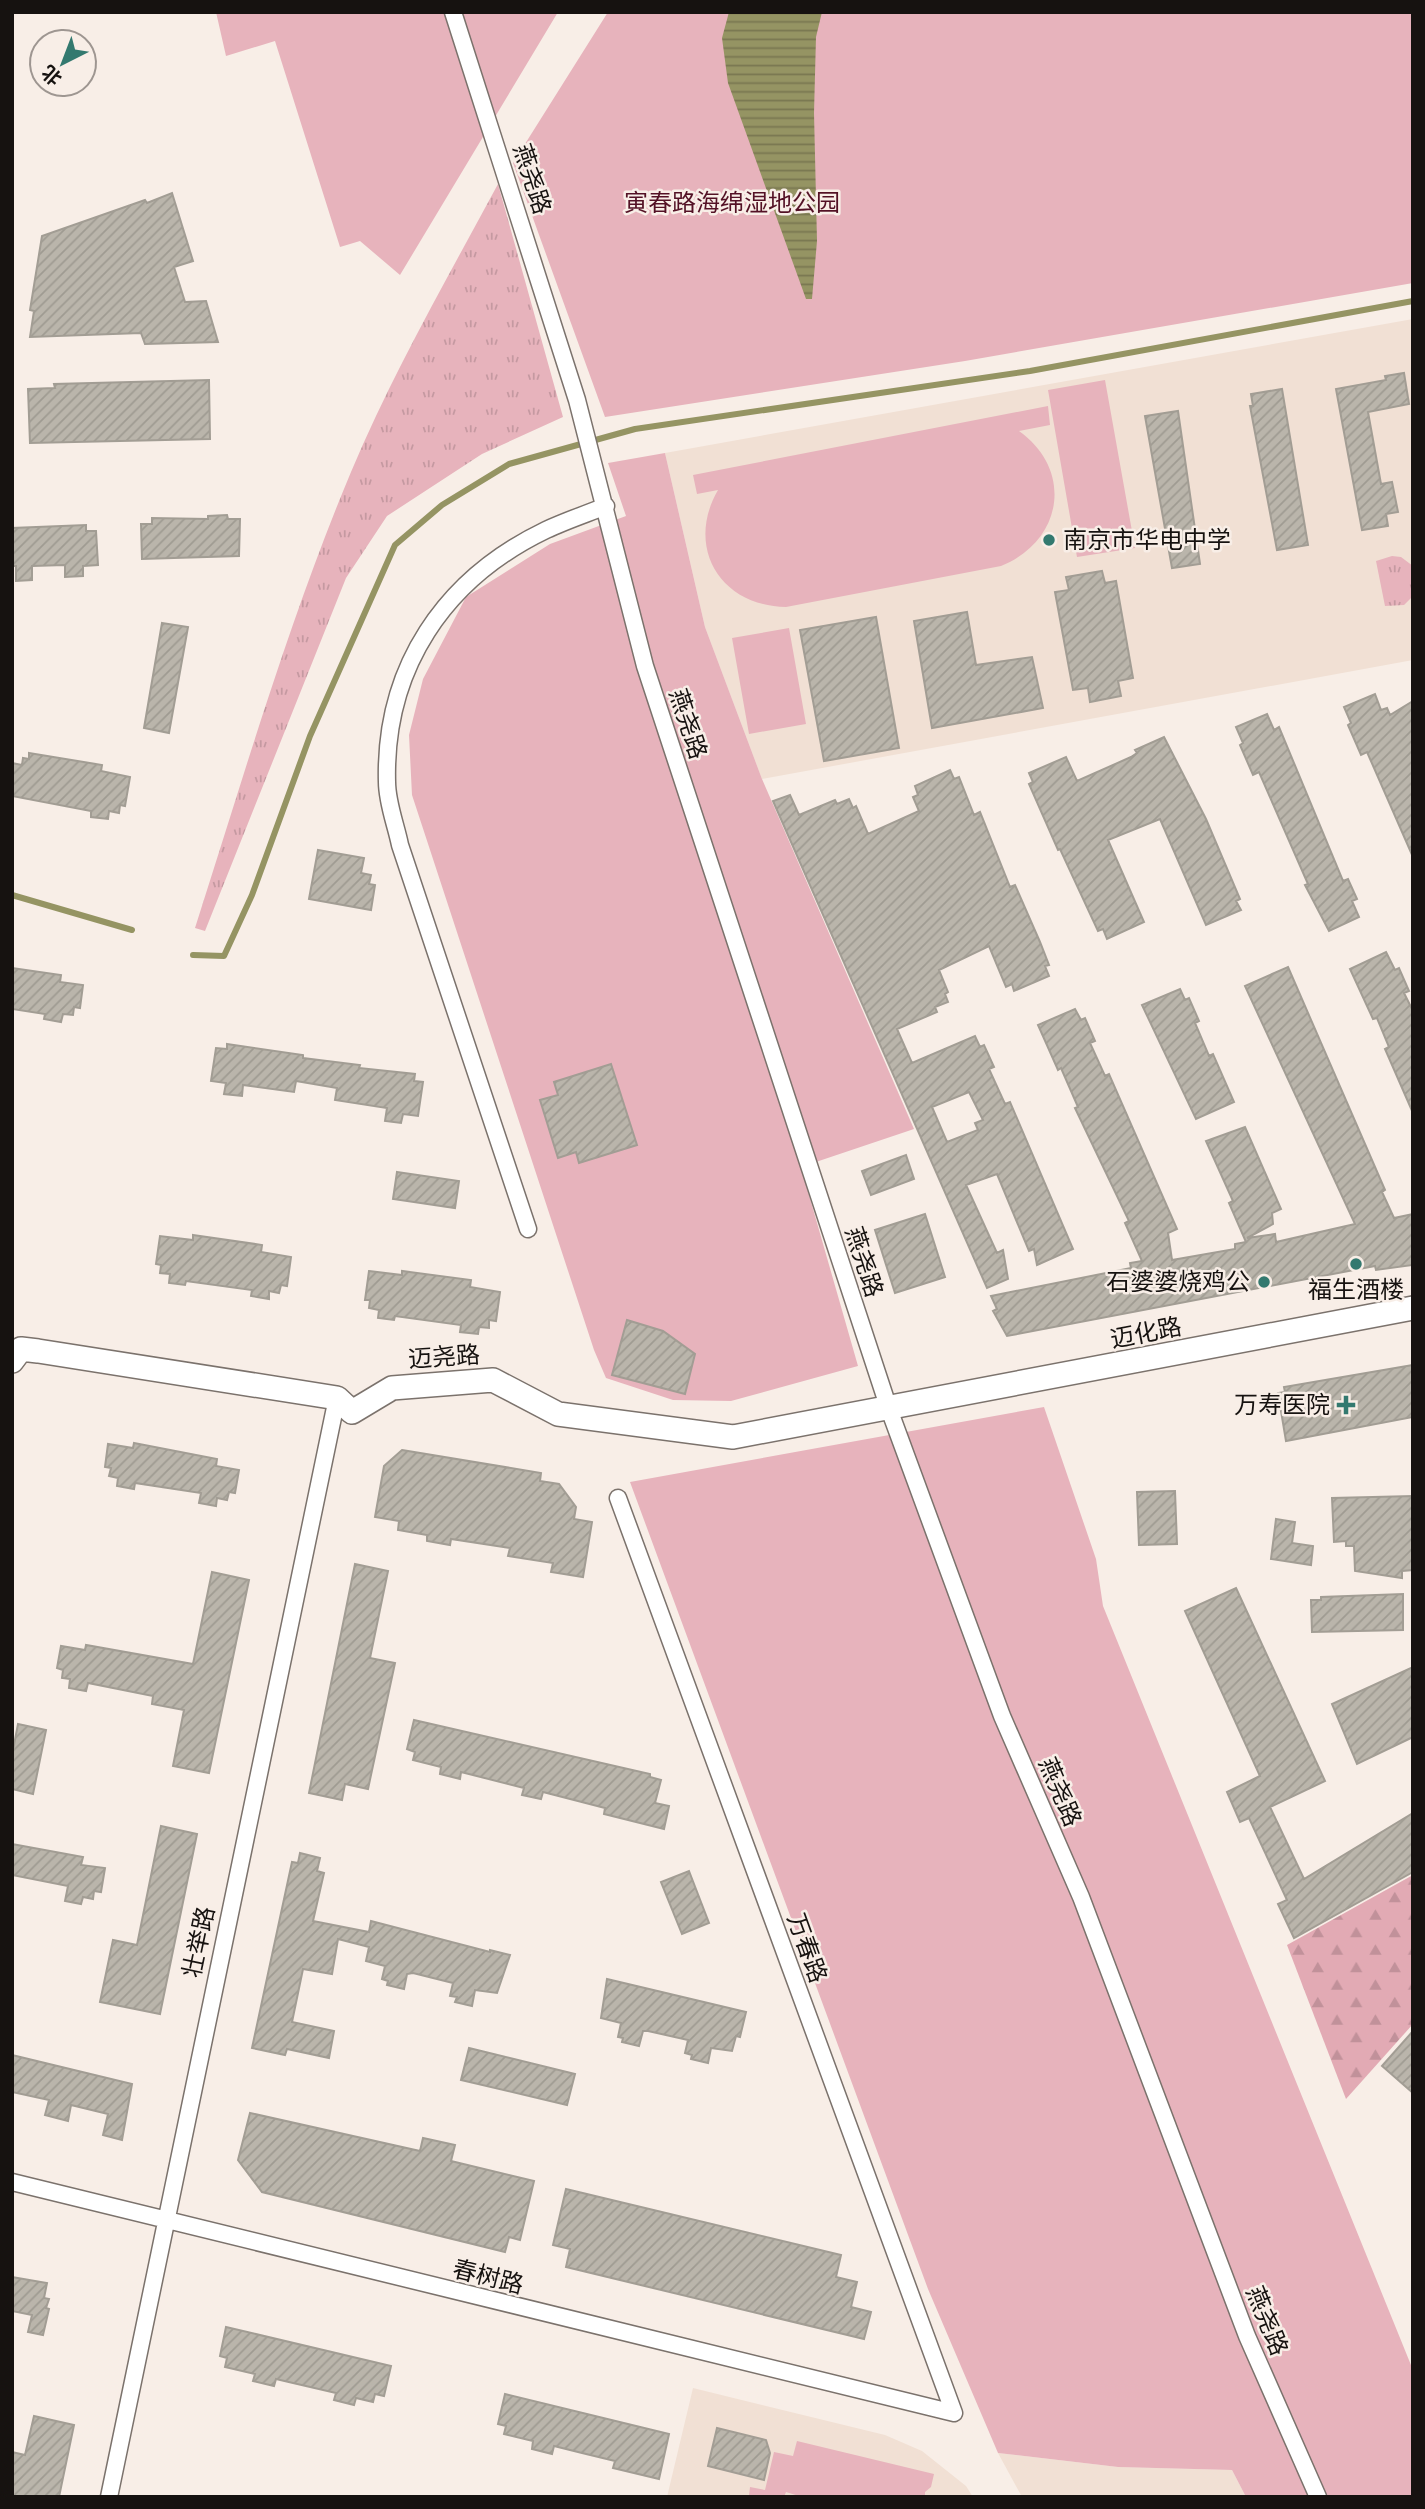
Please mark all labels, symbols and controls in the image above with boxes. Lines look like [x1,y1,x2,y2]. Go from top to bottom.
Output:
north arrow [28,28,98,98]
text: 北 [38,59,68,89]
street label: 燕尧路 [505,141,555,218]
park label: 寅春路海绵湿地公园 [624,190,840,220]
place label: 南京市华电中学 [1063,527,1231,557]
marker: 南京市华电中学 [1041,532,1057,548]
street label: 燕尧路 [661,686,711,763]
street label: 燕尧路 [837,1224,887,1301]
marker: 福生酒楼 [1348,1256,1364,1272]
place label: 石婆婆烧鸡公 [1106,1269,1250,1299]
marker: 石婆婆烧鸡公 [1256,1274,1272,1290]
place label: 福生酒楼 [1308,1277,1404,1307]
street label: 迈化路 [1108,1313,1185,1357]
street label: 迈尧路 [407,1342,481,1376]
place label: 万寿医院 [1234,1392,1330,1422]
marker: 万寿医院 [1336,1395,1356,1415]
street label: 燕尧路 [1030,1754,1086,1832]
street label: 壮举路 [179,1904,223,1981]
street label: 万春路 [779,1910,832,1988]
street label: 春树路 [449,2256,526,2302]
street label: 燕尧路 [1238,2283,1293,2361]

